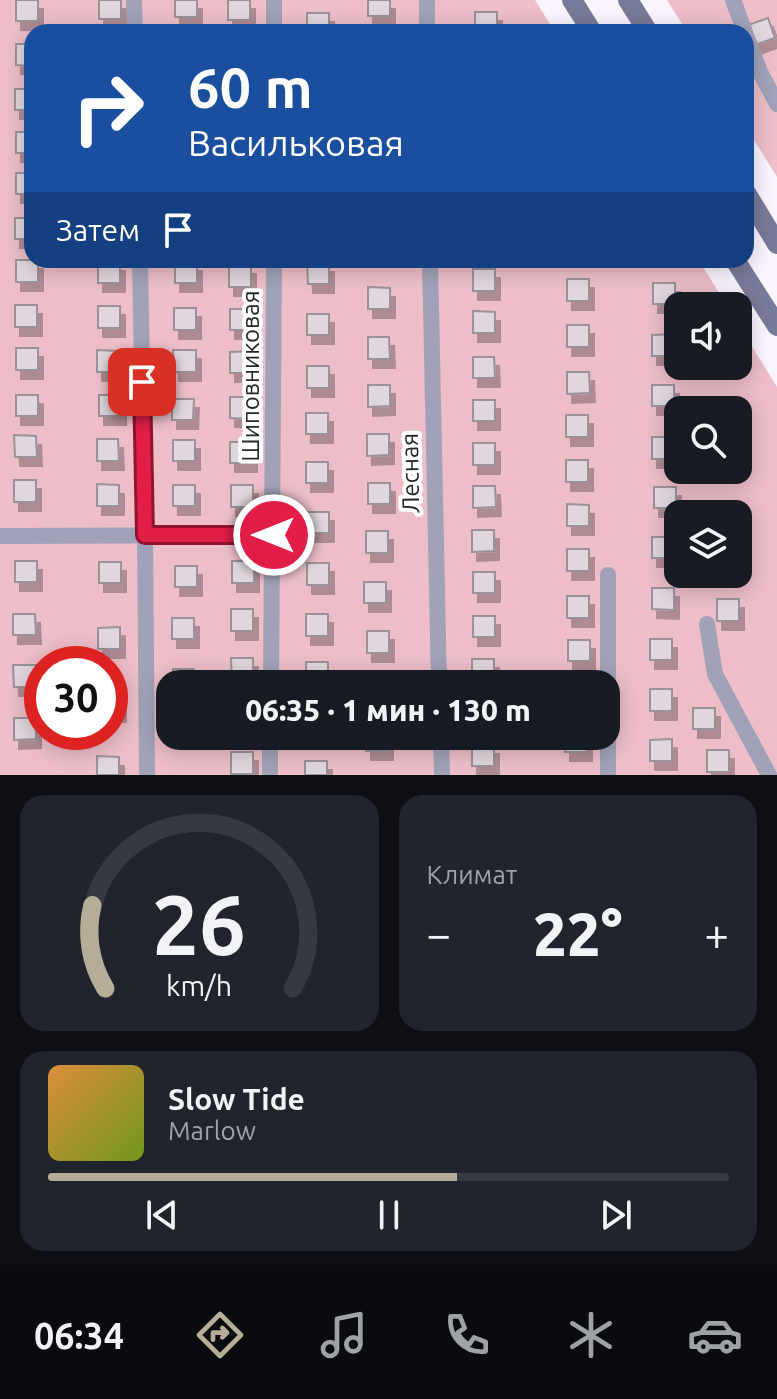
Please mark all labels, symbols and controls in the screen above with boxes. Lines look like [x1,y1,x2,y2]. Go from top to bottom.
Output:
icon: right [56,56,160,160]
text: 60 m [188,56,313,119]
text: Васильковая [188,122,404,163]
icon: arrive [156,208,200,252]
text: Затем [56,213,140,247]
street label: Шиповниковая [237,290,264,462]
map controls [664,292,752,588]
button: sound [664,292,752,380]
pin [108,348,176,416]
icon: arrive [120,360,164,404]
button: search [664,396,752,484]
street label: Лесная [396,433,424,513]
position arrow [232,493,316,577]
button: layers [664,500,752,588]
speed limit sign: 30 [24,646,128,750]
text: 06:35 · 1 мин · 130 m [245,693,531,727]
text: Климат [427,860,517,889]
text: 26 [152,877,246,971]
text: 22° [533,900,622,967]
text: − [427,909,451,958]
text: + [704,909,729,958]
text: km/h [166,969,232,1001]
text: Slow Tide [168,1082,305,1116]
text: Marlow [168,1116,256,1145]
icon: previous [140,1193,184,1237]
icon: pause [367,1193,411,1237]
icon: next [594,1193,638,1237]
icon: directions [192,1307,248,1363]
icon: music [316,1307,372,1363]
icon: phone [439,1307,495,1363]
icon: climate [563,1307,619,1363]
icon: car [687,1307,743,1363]
text: 06:34 [34,1315,124,1356]

